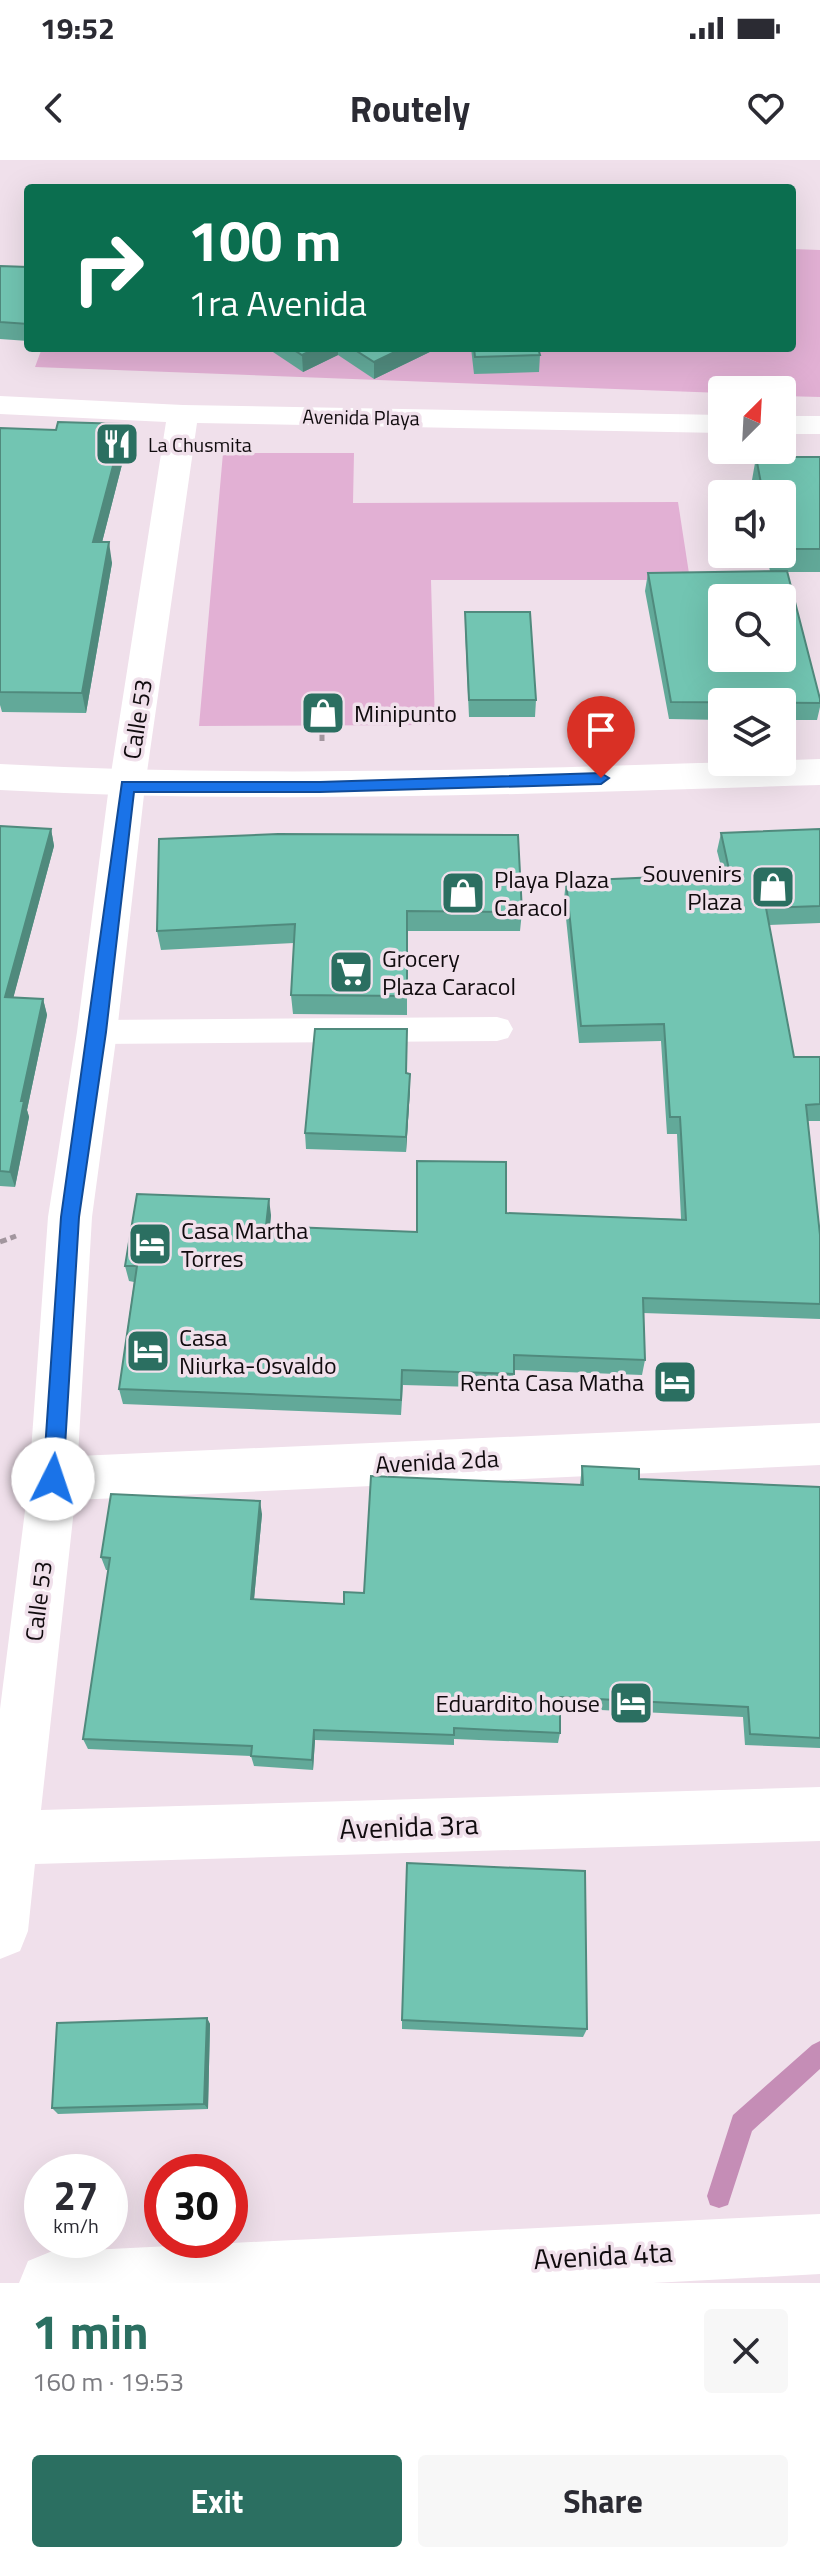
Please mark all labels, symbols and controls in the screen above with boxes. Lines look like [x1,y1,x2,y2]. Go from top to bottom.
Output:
text: 19:52 [40,5,115,51]
text: Routely [350,81,470,136]
icon: back [32,86,76,130]
icon: heart [744,86,788,130]
text: 100 m [188,198,341,283]
icon: right [56,216,160,320]
text: 1ra Avenida [188,275,367,330]
north arrow [708,376,796,464]
map controls [708,376,796,776]
street label: Avenida Playa [302,400,420,434]
restaurant icon: La Chusmita [93,420,141,468]
place label: La Chusmita [148,429,252,460]
button: sound [708,480,796,568]
button: search [708,584,796,672]
street label: Calle 53 [113,676,161,762]
button: layers [708,688,796,776]
shop icon: Minipunto [299,689,347,737]
place label: Minipunto [354,695,457,731]
pin [567,696,635,778]
icon: arrive [579,708,623,752]
place label: Souvenirs Plaza [643,855,742,919]
place label: Playa Plaza Caracol [494,861,609,925]
shop icon: Souvenirs Plaza [749,863,797,911]
shop icon: Playa Plaza Caracol [439,869,487,917]
place label: Grocery Plaza Caracol [382,940,516,1004]
supermarket icon: Grocery Plaza Caracol [327,948,375,996]
place label: Casa Martha Torres [181,1212,308,1276]
hotel icon: Casa Martha Torres [126,1220,174,1268]
place label: Casa Niurka-Osvaldo [179,1319,337,1383]
hotel icon: Casa Niurka-Osvaldo [124,1327,172,1375]
hotel icon: Renta Casa Matha [651,1358,699,1406]
place label: Renta Casa Matha [460,1364,644,1400]
position arrow [11,1437,95,1521]
street label: Avenida 2da [374,1440,500,1482]
street label: Calle 53 [15,1559,61,1643]
hotel icon: Eduardito house [607,1679,655,1727]
place label: Eduardito house [436,1685,600,1721]
street label: Avenida 3ra [339,1802,479,1850]
speed limit sign: 30 [144,2154,248,2258]
text: 27 [54,2165,98,2226]
text: km/h [53,2210,99,2241]
street label: Avenida 4ta [532,2230,674,2280]
text: 1 min [32,2295,149,2368]
button: close [704,2309,788,2393]
text: 160 m · 19:53 [32,2362,184,2401]
button: Exit [32,2455,402,2547]
button: Share [418,2455,788,2547]

